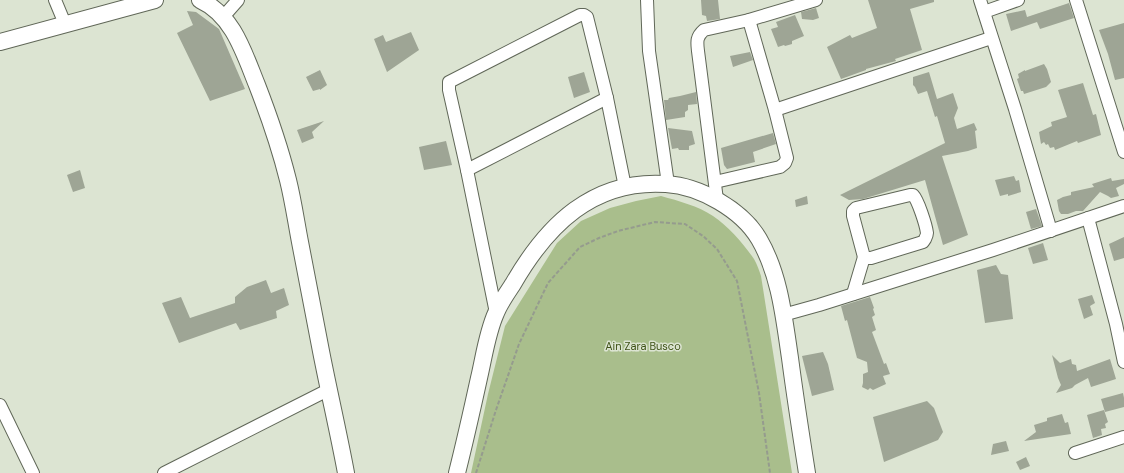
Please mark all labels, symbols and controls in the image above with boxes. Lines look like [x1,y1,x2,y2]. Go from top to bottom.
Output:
park label: Ain Zara Busco [605,339,681,353]

